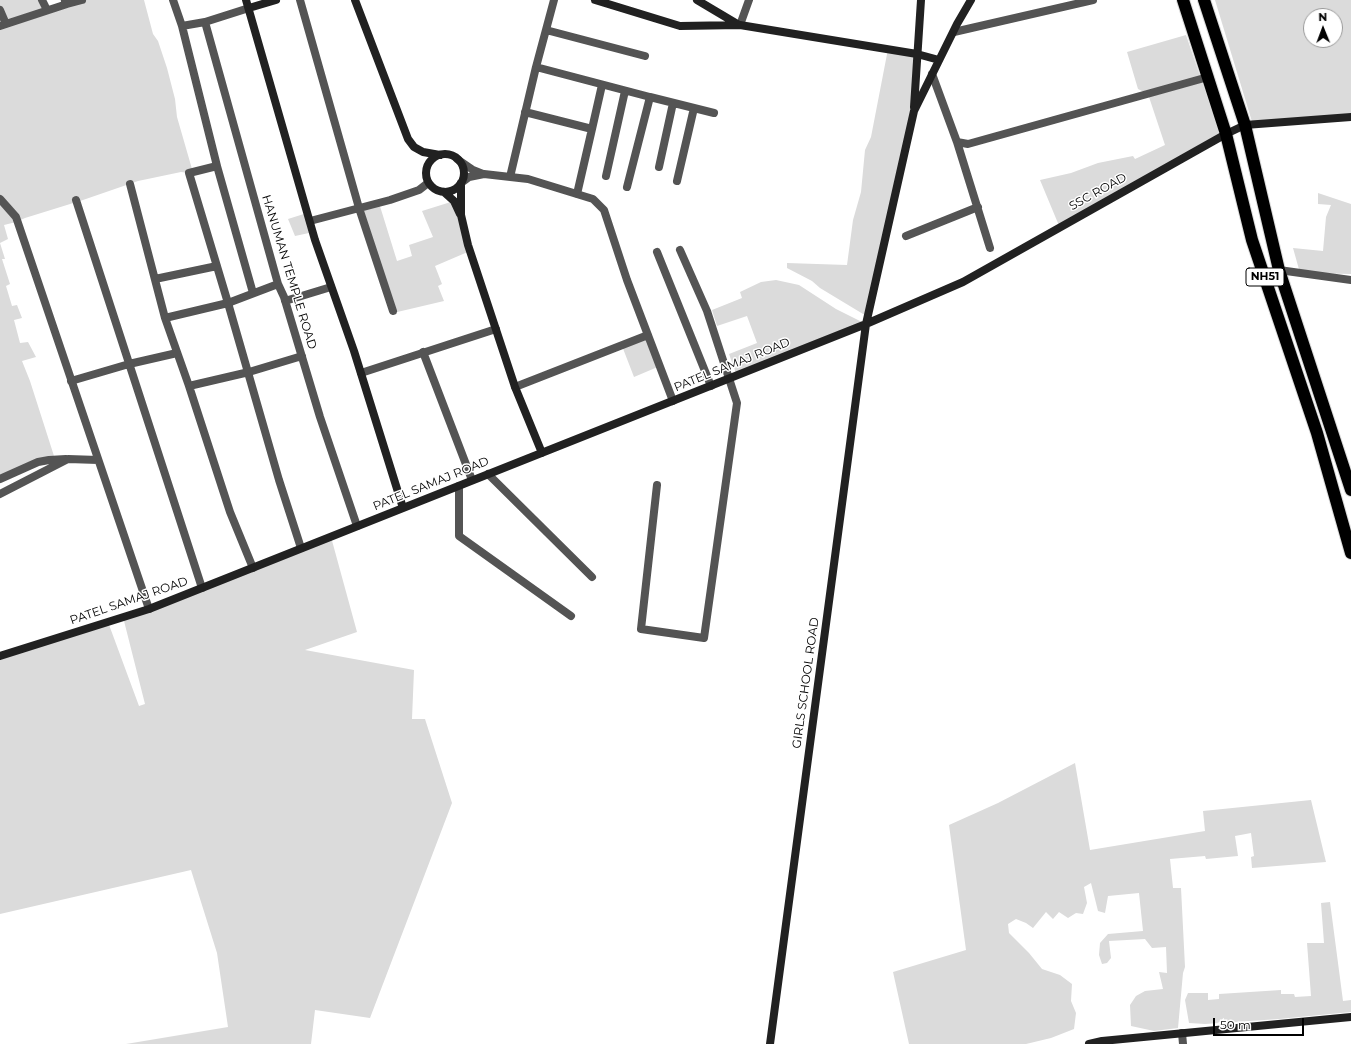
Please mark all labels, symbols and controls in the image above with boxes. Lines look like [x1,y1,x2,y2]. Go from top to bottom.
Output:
north arrow [1303,8,1343,48]
text: N [1318,10,1327,24]
street label: SSC ROAD [1067,170,1129,214]
street label: HANUMAN TEMPLE ROAD [259,193,319,351]
road number: NH51 [1246,268,1284,286]
street label: PATEL SAMAJ ROAD [672,335,792,395]
street label: PATEL SAMAJ ROAD [371,454,491,514]
street label: PATEL SAMAJ ROAD [68,574,190,628]
street label: GIRLS SCHOOL ROAD [790,617,822,749]
scale bar [1215,1010,1306,1036]
text: 50 m [1220,1017,1251,1032]

